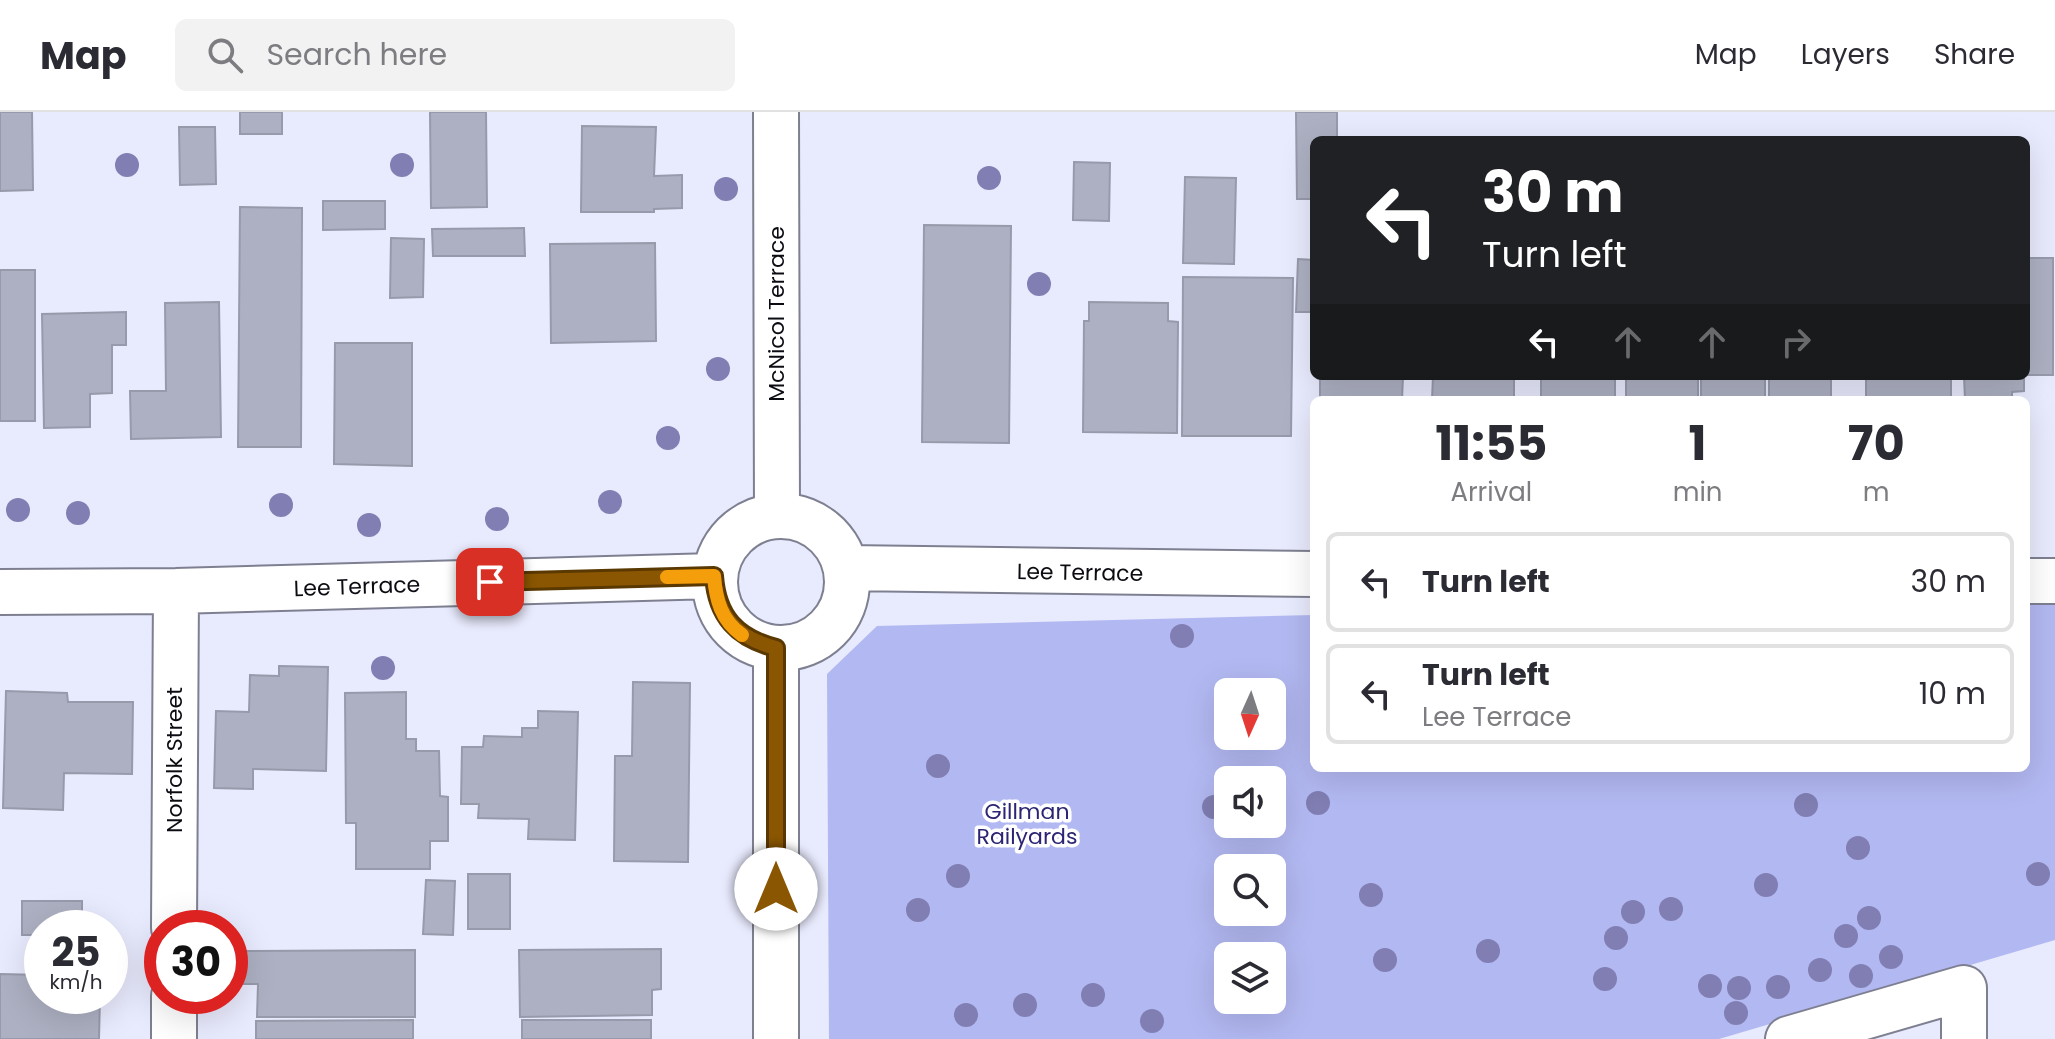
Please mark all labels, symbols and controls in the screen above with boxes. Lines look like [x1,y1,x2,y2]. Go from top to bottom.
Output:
search box [175,19,735,91]
text: Map [40,29,127,82]
icon: search [203,33,247,77]
text: Search here [267,33,447,76]
text: Map [1695,35,1757,74]
text: Layers [1801,35,1890,74]
text: Share [1934,35,2015,74]
text: 30 m [1482,153,1624,232]
icon: left [1350,168,1454,272]
street label: McNicol Terrace [761,226,792,402]
text: Turn left [1482,229,1627,280]
icon: left [1522,320,1566,364]
icon: ahead [1606,320,1650,364]
icon: ahead [1690,320,1734,364]
icon: right [1774,320,1818,364]
text: 11:55 [1435,410,1547,477]
text: 1 [1689,410,1707,477]
text: 70 [1848,410,1905,477]
text: Arrival [1450,474,1532,510]
text: min [1673,474,1722,510]
text: m [1863,474,1890,510]
pin [456,548,524,616]
street label: Lee Terrace [1016,556,1143,589]
icon: arrive [468,560,512,604]
icon: left [1354,560,1398,604]
text: Turn left [1422,560,1550,603]
text: 30 m [1911,560,1986,603]
street label: Lee Terrace [293,569,421,604]
text: Turn left [1422,653,1550,696]
icon: left [1354,672,1398,716]
text: 10 m [1919,672,1986,715]
north arrow [1214,678,1286,750]
map controls [1214,678,1286,1014]
street label: Norfolk Street [159,687,190,833]
text: Lee Terrace [1422,699,1571,735]
button: sound [1214,766,1286,838]
park label: Gillman Railyards [977,796,1077,852]
position arrow [734,847,818,931]
button: search [1214,854,1286,926]
speed limit sign: 30 [144,910,248,1014]
text: 25 [52,924,100,980]
button: layers [1214,942,1286,1014]
text: km/h [49,968,103,996]

